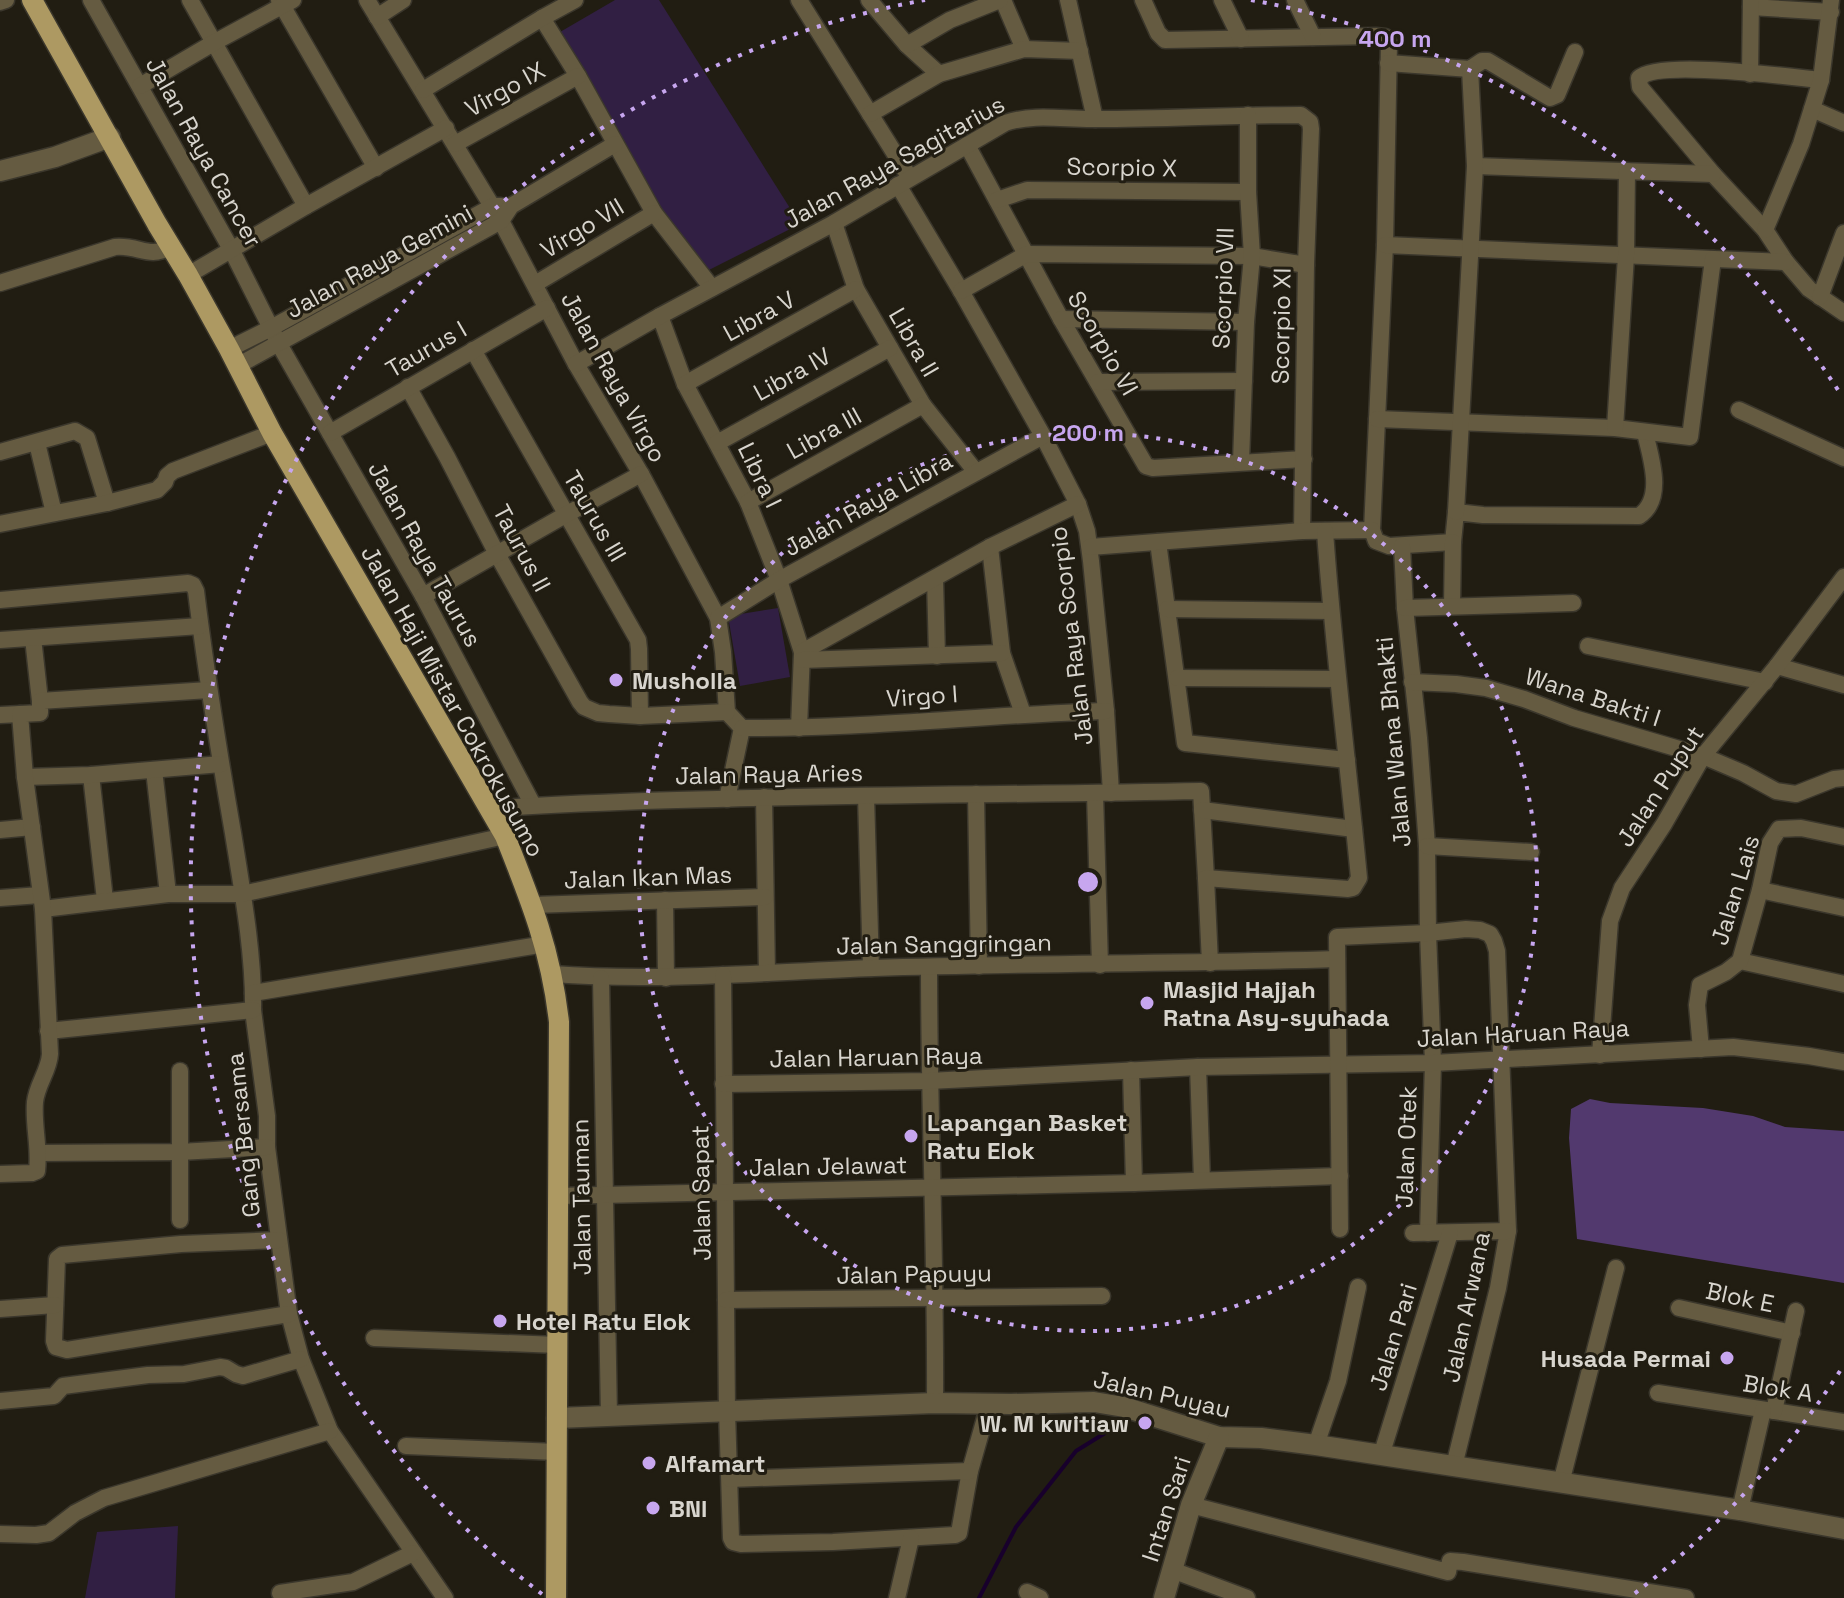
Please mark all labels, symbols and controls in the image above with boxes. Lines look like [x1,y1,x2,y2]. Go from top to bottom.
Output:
text: 400 m [1359,23,1431,54]
street label: Jalan Raya Cancer [139,51,269,253]
street label: Virgo IX [459,54,551,124]
street label: Jalan Raya Sagitarius [778,88,1010,236]
street label: Scorpio X [1066,151,1178,183]
street label: Virgo VII [535,191,629,265]
street label: Jalan Raya Gemini [280,197,478,325]
street label: Scorpio VII [1205,227,1241,349]
street label: Scorpio XI [1264,268,1298,384]
street label: Libra V [718,284,801,348]
street label: Scorpio VI [1061,285,1145,401]
street label: Jalan Raya Virgo [554,286,674,468]
street label: Libra II [882,302,946,382]
street label: Taurus I [380,313,472,385]
street label: Libra IV [748,340,836,408]
street label: Libra III [781,400,867,466]
text: 200 m [1052,417,1124,448]
street label: Libra I [731,437,789,513]
street label: Jalan Raya Libra [778,445,958,563]
street label: Jalan Raya Taurus [361,456,489,652]
street label: Taurus III [556,465,634,567]
street label: Taurus II [486,499,558,597]
street label: Jalan Raya Scorpio [1042,525,1100,747]
street label: Jalan Haji Mistar Cokrokusumo [354,540,552,862]
street label: Jalan Wana Bhakti [1368,635,1418,849]
street label: Wana Bakti I [1521,661,1665,733]
place label: Musholla [632,665,737,696]
marker: Musholla [607,671,625,689]
street label: Virgo I [885,678,959,714]
street label: Jalan Puput [1609,720,1711,852]
street label: Jalan Raya Aries [675,757,863,791]
street label: Jalan Lais [1704,831,1766,949]
street label: Jalan Ikan Mas [563,859,733,895]
centre of rings [1074,868,1102,896]
street label: Jalan Sanggringan [836,927,1052,961]
place label: Masjid Hajjah Ratna Asy-syuhada [1163,974,1389,1033]
marker: Masjid Hajjah Ratna Asy-syuhada [1138,994,1156,1012]
street label: Jalan Haruan Raya [1416,1012,1630,1054]
street label: Jalan Haruan Raya [769,1040,983,1074]
street label: Gang Bersama [219,1051,267,1219]
street label: Jalan Otek [1388,1086,1424,1208]
place label: Lapangan Basket Ratu Elok [927,1107,1127,1166]
street label: Jalan Tauman [564,1118,598,1276]
street label: Jalan Sapat [684,1125,718,1261]
marker: Lapangan Basket Ratu Elok [902,1127,920,1145]
street label: Jalan Jelawat [749,1149,907,1183]
street label: Jalan Arwana [1435,1229,1497,1385]
street label: Jalan Papuyu [836,1257,992,1291]
street label: Blok E [1703,1275,1777,1319]
street label: Jalan Pari [1362,1279,1424,1395]
place label: Hotel Ratu Elok [516,1306,691,1337]
marker: Hotel Ratu Elok [491,1312,509,1330]
place label: Husada Permai [1541,1343,1711,1374]
marker: Husada Permai [1718,1349,1736,1367]
street label: Jalan Puyau [1090,1363,1234,1425]
street label: Blok A [1741,1367,1815,1409]
place label: W. M kwitiaw [980,1408,1129,1439]
marker: W. M kwitiaw [1136,1414,1154,1432]
place label: Alfamart [665,1448,766,1479]
street label: Intan Sari [1134,1452,1198,1566]
marker: Alfamart [640,1454,658,1472]
place label: BNI [669,1493,707,1524]
marker: BNI [644,1499,662,1517]

